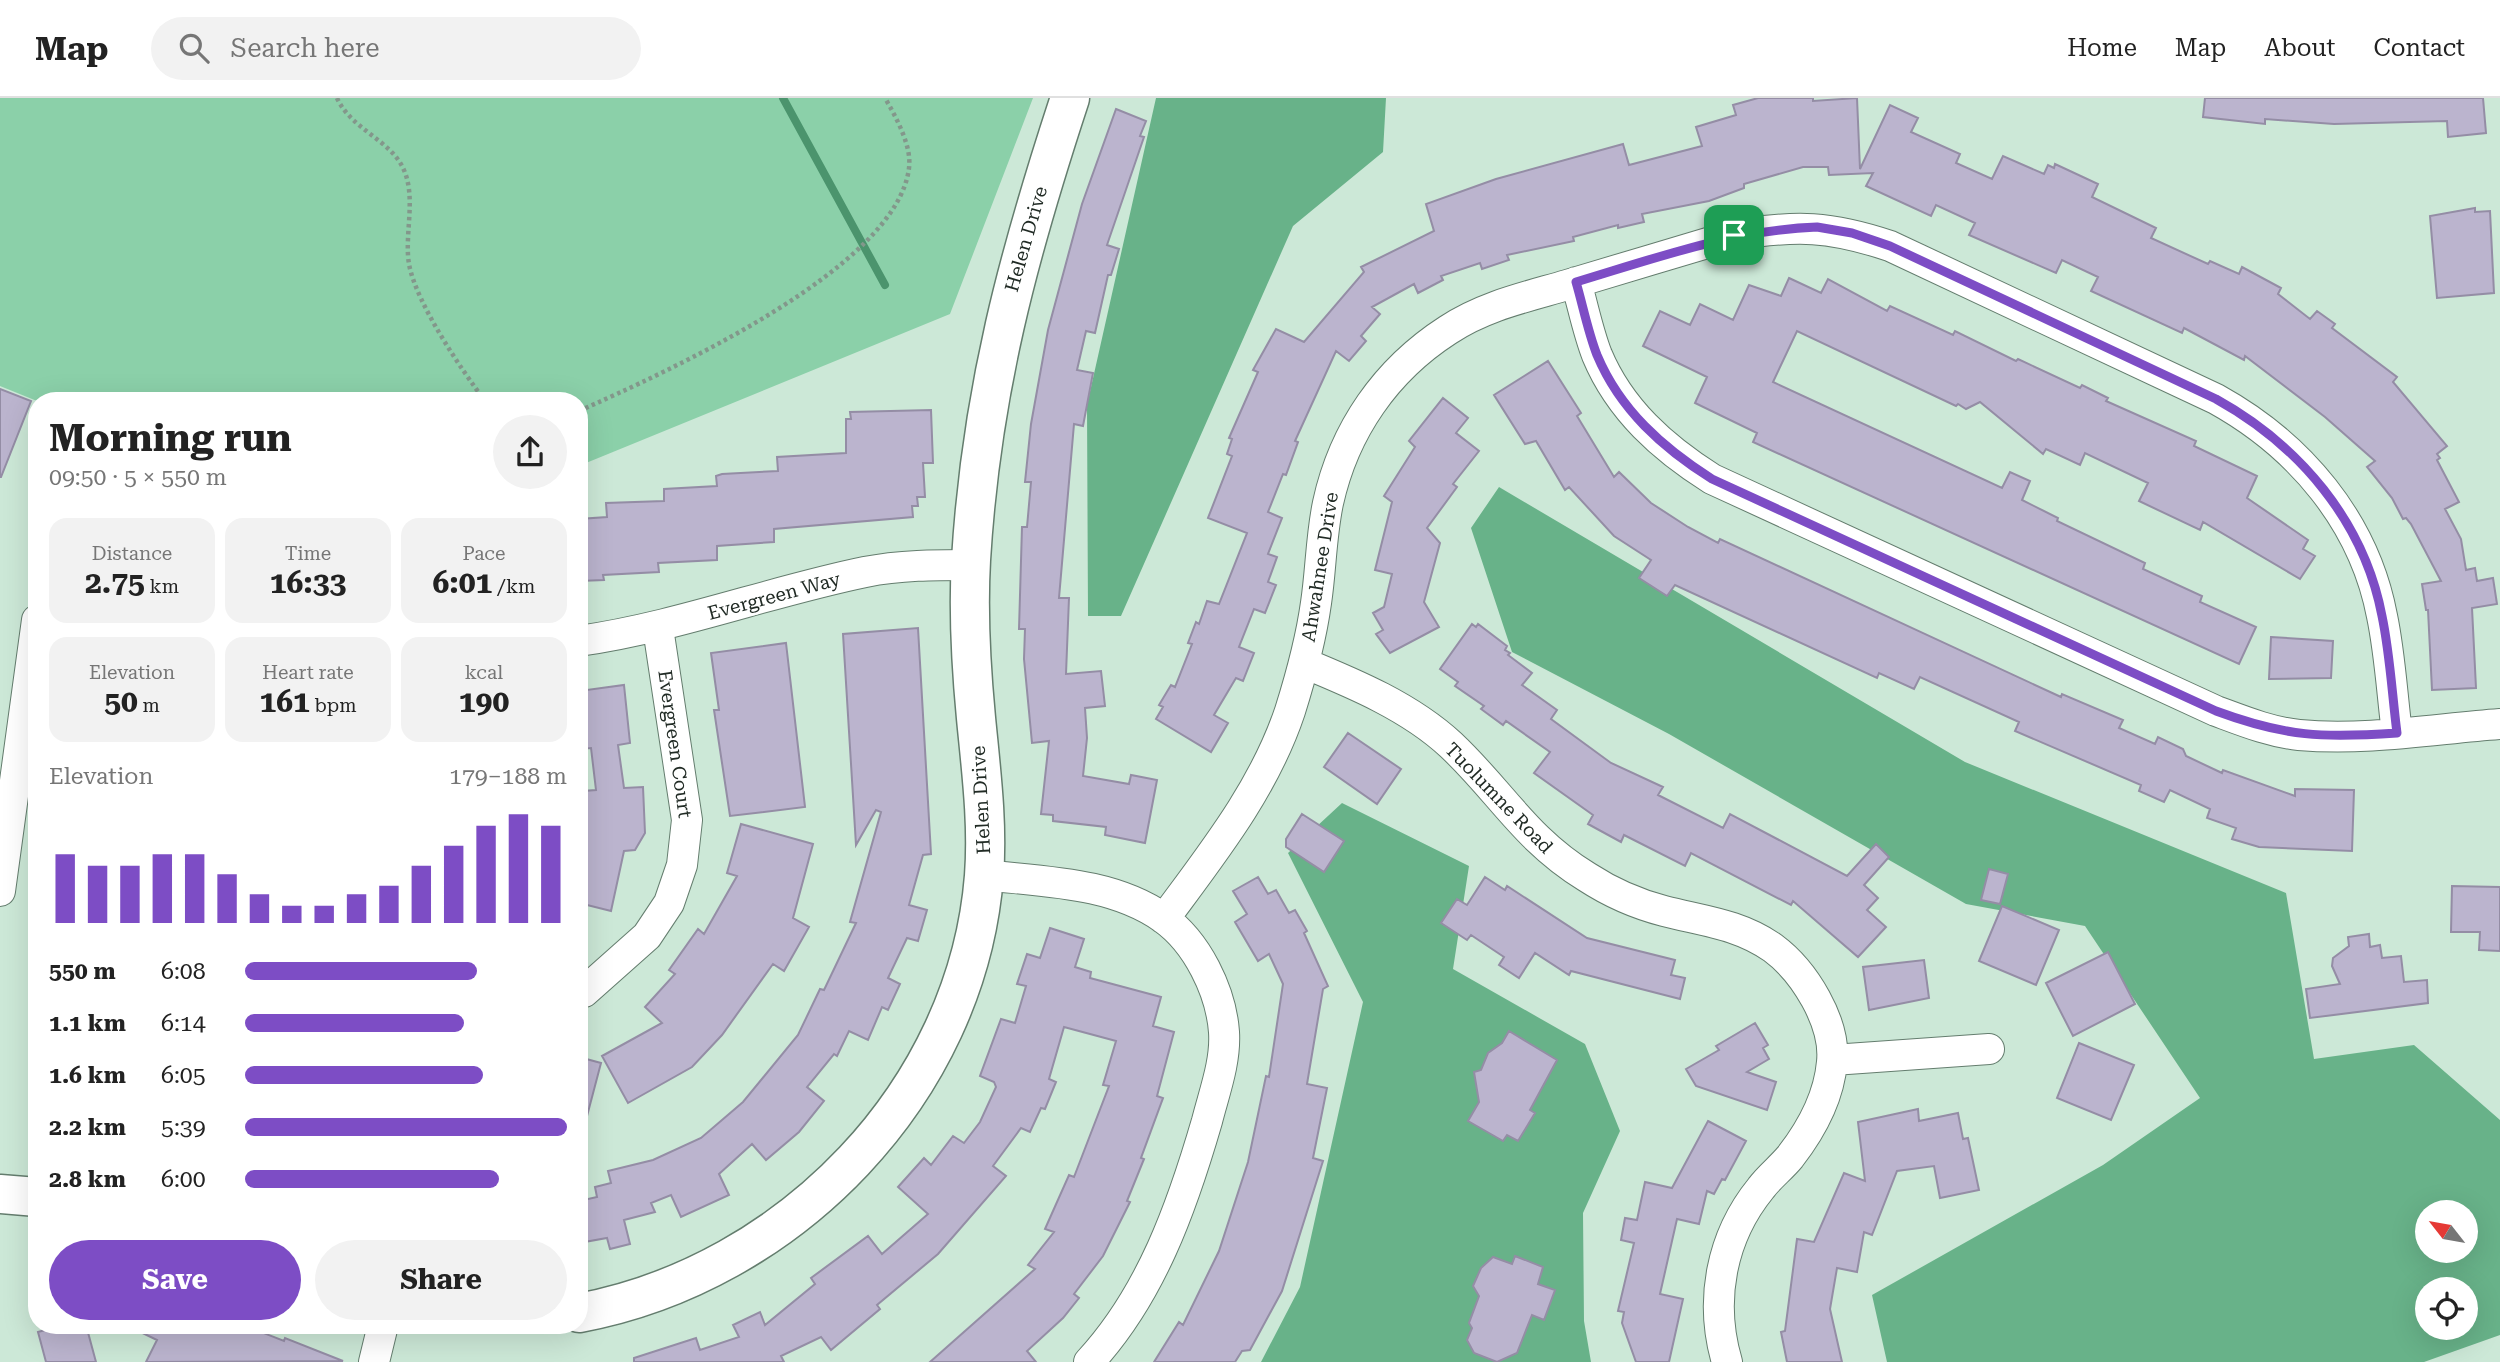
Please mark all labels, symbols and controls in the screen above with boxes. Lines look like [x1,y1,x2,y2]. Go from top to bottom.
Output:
search box [151,17,641,80]
text: Map [35,29,109,68]
icon: search [175,29,213,67]
text: Search here [231,33,380,63]
text: Home [2067,34,2137,62]
text: Map [2175,34,2226,62]
text: About [2264,34,2335,62]
text: Contact [2373,34,2465,62]
street label: Helen Drive [1000,184,1052,294]
pin [1704,205,1764,265]
icon: arrive [1715,216,1753,254]
button: share [493,415,567,489]
text: Morning run [49,416,292,460]
text: 09:50 · 5 × 550 m [49,464,227,491]
street label: Ahwahnee Drive [1297,490,1343,644]
text: Distance [92,542,172,565]
text: Time [285,542,331,565]
text: Pace [463,542,505,565]
text: 2.75 [85,565,145,600]
text: 16:33 [270,565,346,600]
text: 6:01 [433,565,492,600]
street label: Evergreen Way [705,567,844,625]
text: km [145,575,179,598]
text: /km [492,575,535,598]
text: Elevation [89,661,175,684]
text: Heart rate [262,661,354,684]
text: kcal [465,661,503,684]
street label: Evergreen Court [653,668,697,820]
text: 50 [104,684,138,719]
text: 161 [259,684,310,719]
text: 190 [459,684,509,719]
text: m [138,694,160,717]
text: bpm [310,694,357,717]
street label: Tuolumne Road [1440,738,1558,858]
street label: Helen Drive [967,745,995,855]
text: Elevation [49,763,153,790]
text: 179–188 m [449,763,567,790]
text: 550 m [49,958,116,985]
text: 6:08 [161,958,206,985]
text: 1.1 km [49,1010,126,1037]
text: 6:14 [161,1010,206,1037]
text: 1.6 km [49,1062,126,1089]
text: 6:05 [161,1062,206,1089]
text: 2.2 km [49,1114,126,1141]
text: 5:39 [161,1114,206,1141]
text: 2.8 km [49,1166,126,1193]
text: 6:00 [161,1166,206,1193]
north arrow [2415,1200,2478,1264]
map controls [2415,1200,2478,1340]
button: Save [49,1240,301,1320]
button: Share [315,1240,567,1320]
button: locate [2415,1277,2478,1340]

